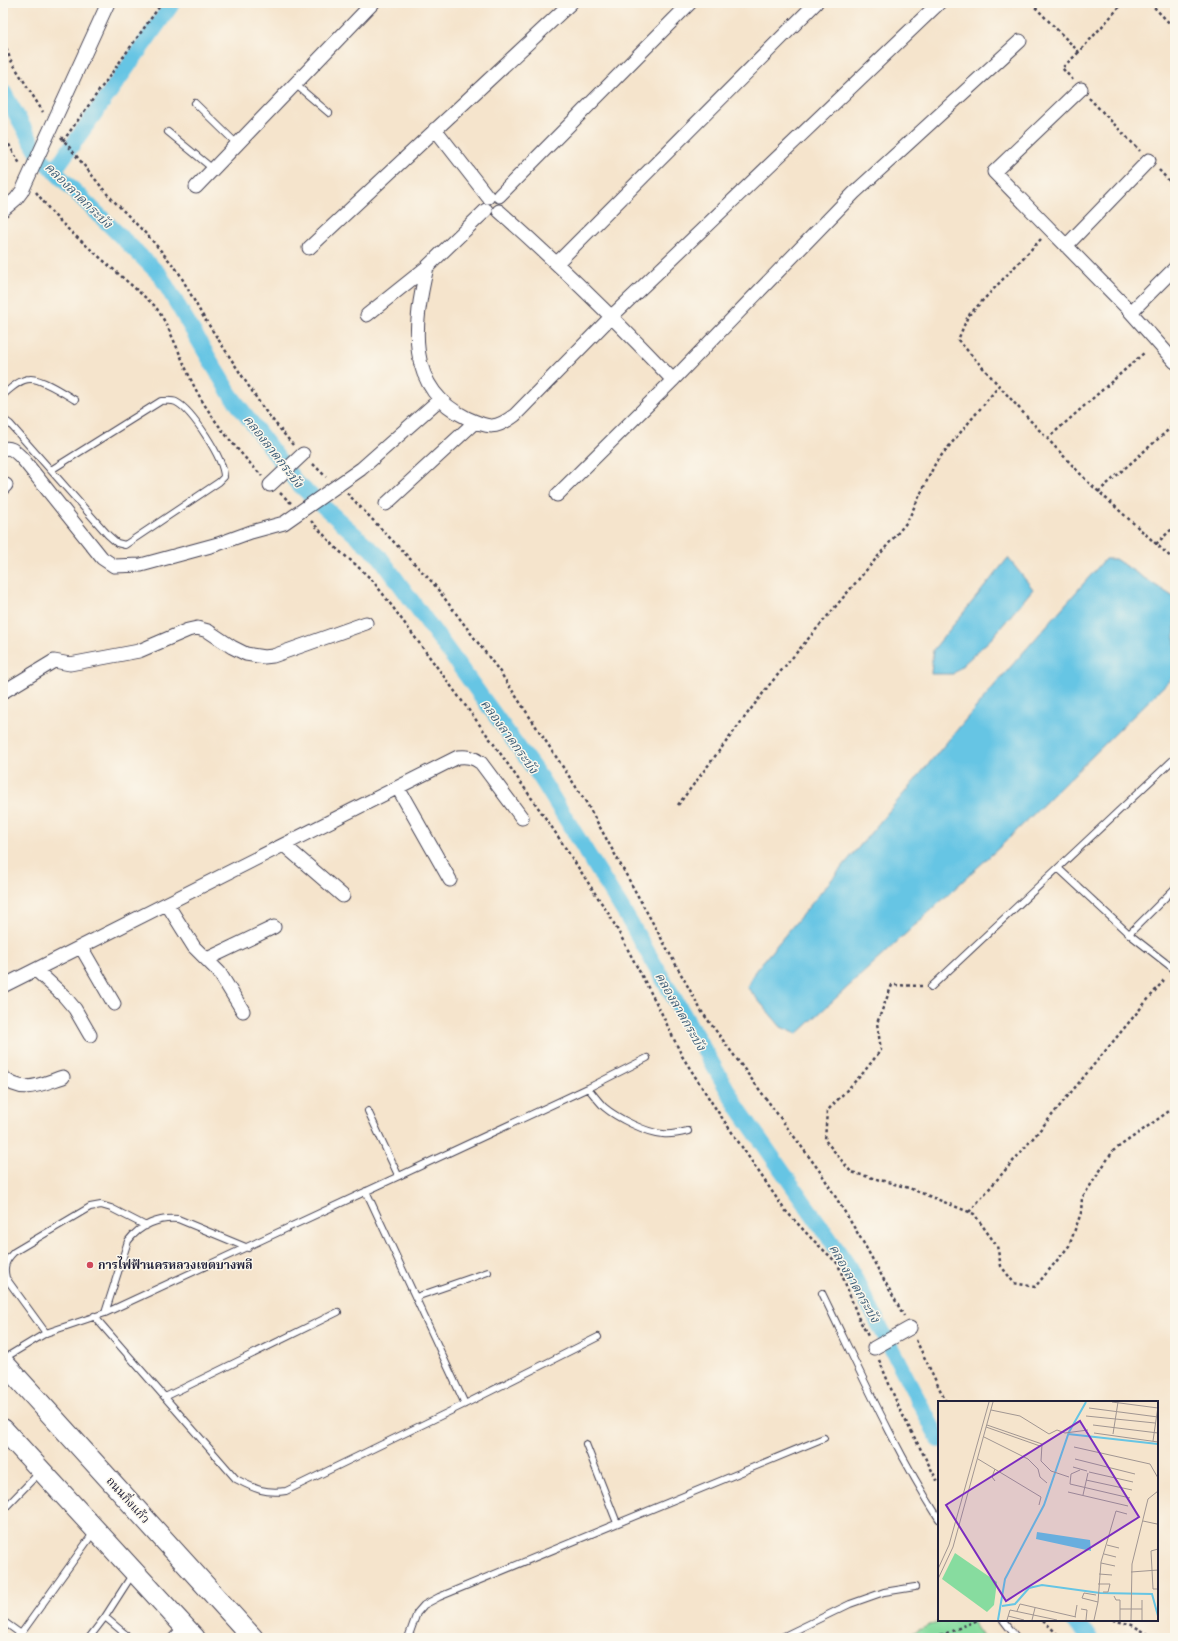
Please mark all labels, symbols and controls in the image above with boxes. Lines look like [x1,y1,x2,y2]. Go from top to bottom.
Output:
water label: คลองลาดกระบัง [41,159,116,232]
water label: คลองลาดกระบัง [240,412,307,492]
water label: คลองลาดกระบัง [477,696,542,777]
water label: คลองลาดกระบัง [651,969,709,1054]
water label: คลองลาดกระบัง [825,1241,883,1326]
place label: การไฟฟ้านครหลวงเขตบางพลี [98,1256,253,1273]
marker: การไฟฟ้านครหลวงเขตบางพลี [85,1260,95,1270]
inset map [938,1401,1158,1621]
street label: ถนนกิ่งแก้ว [103,1473,154,1527]

